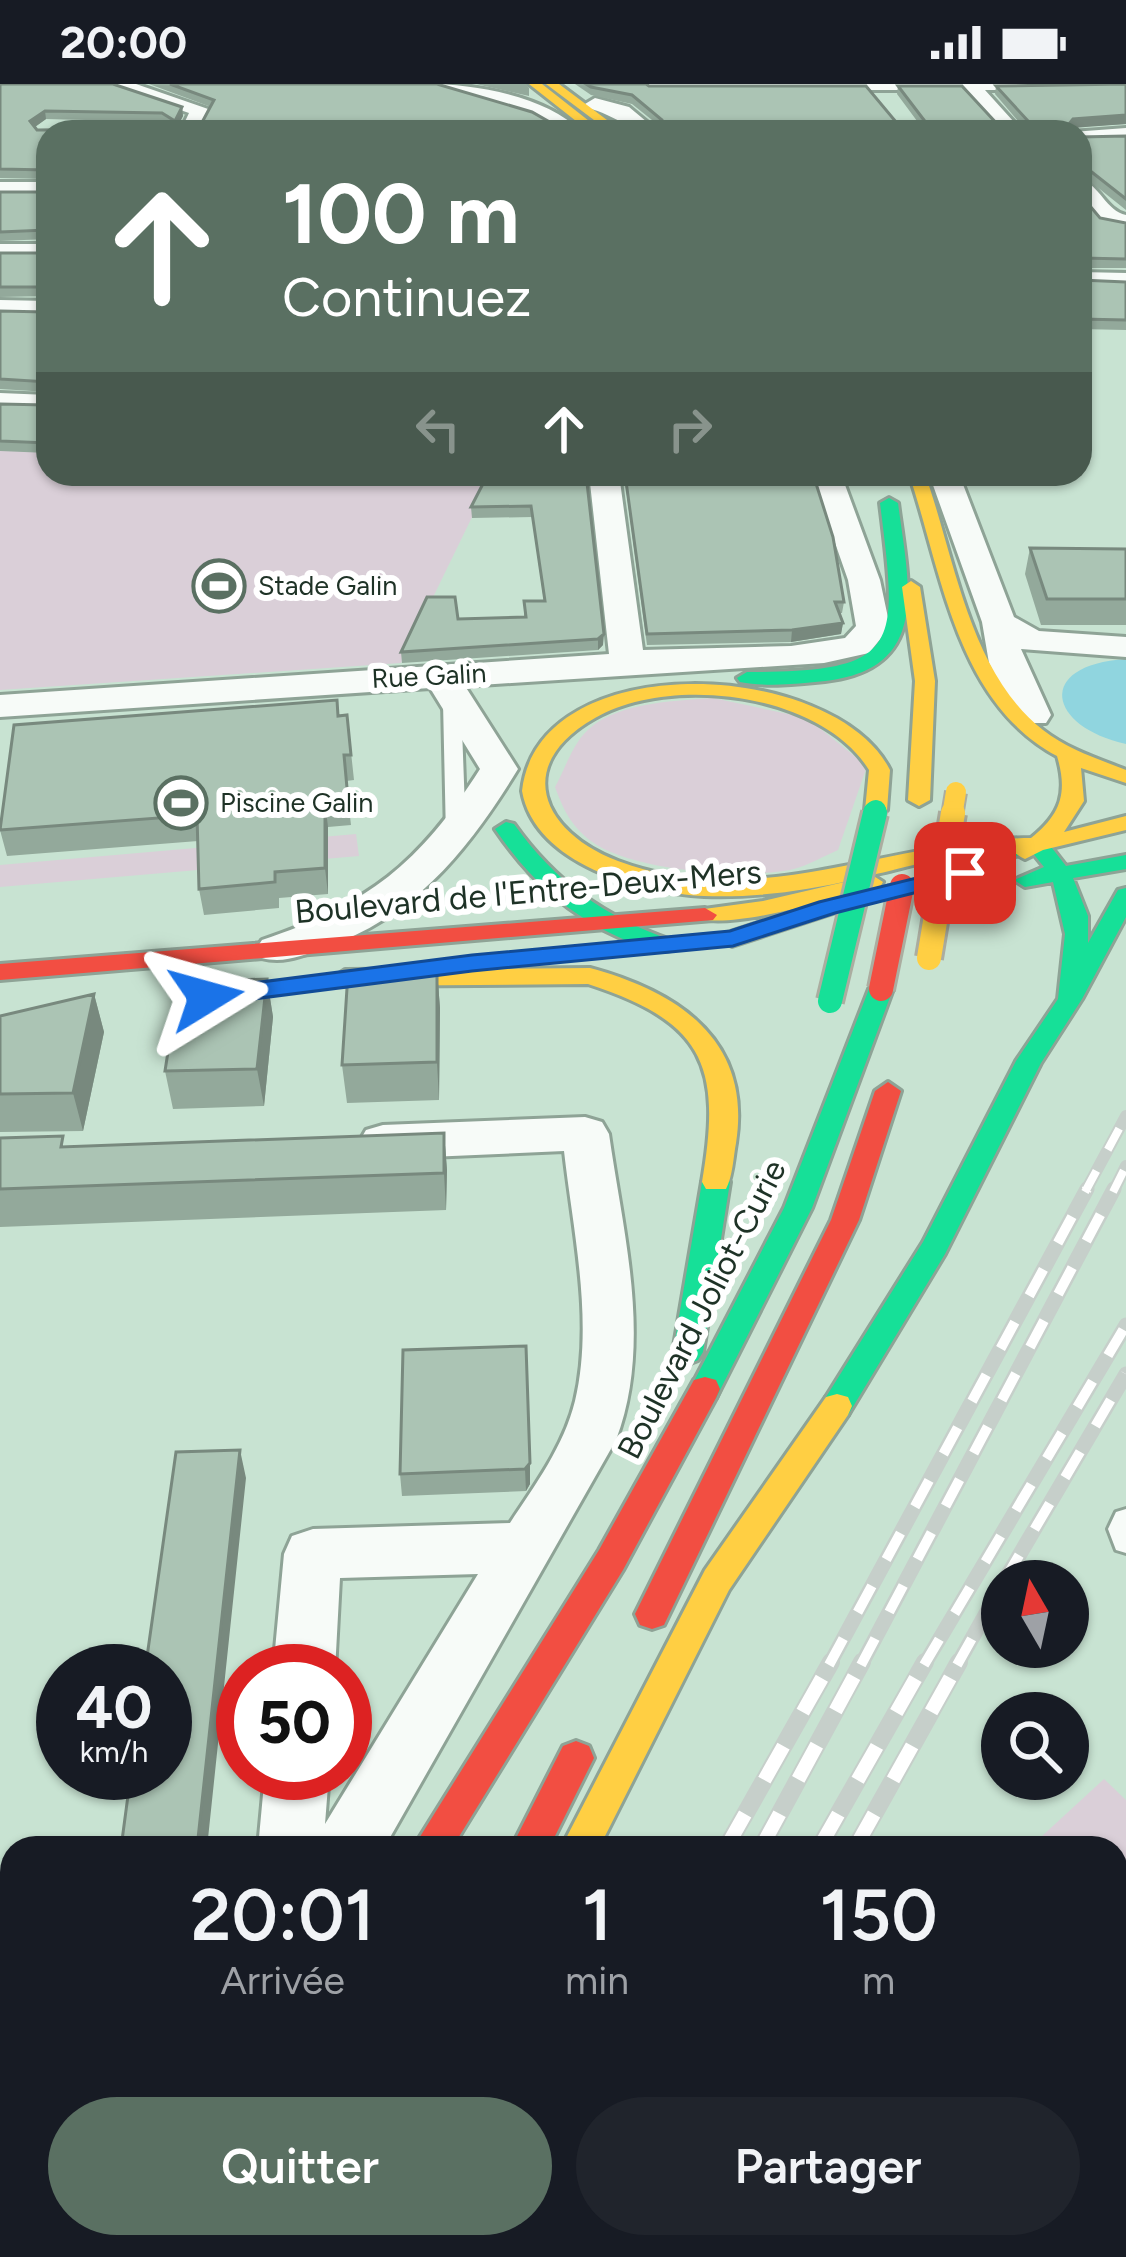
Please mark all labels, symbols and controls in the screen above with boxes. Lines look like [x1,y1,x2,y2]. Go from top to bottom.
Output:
text: 20:00 [60,15,187,69]
text: 100 m [282,163,520,264]
icon: ahead [84,168,240,324]
text: Continuez [282,265,532,330]
icon: left [405,396,471,462]
icon: ahead [531,396,597,462]
icon: right [657,396,723,462]
sports icon: Stade Galin [191,558,247,614]
place label: Stade Galin [258,569,397,602]
street label: Rue Galin [371,656,487,695]
sports icon: Piscine Galin [153,775,209,831]
place label: Piscine Galin [220,786,373,819]
pin [914,822,1016,924]
icon: arrive [932,840,998,906]
street label: Boulevard de l'Entre-Deux-Mers [293,852,763,931]
position arrow [143,934,269,1060]
street label: Boulevard Joliot-Curie [609,1153,794,1465]
north arrow [981,1560,1089,1668]
map controls [981,1560,1089,1800]
speed limit sign: 50 [216,1644,372,1800]
text: 40 [76,1671,152,1743]
button: search [981,1692,1089,1800]
text: km/h [80,1733,148,1770]
text: 20:01 [190,1872,375,1958]
text: 1 [582,1872,612,1958]
text: 150 [819,1872,938,1958]
text: Arrivée [220,1957,345,2004]
text: min [565,1957,629,2004]
text: m [862,1957,895,2004]
button: Quitter [48,2097,552,2235]
button: Partager [576,2097,1080,2235]

